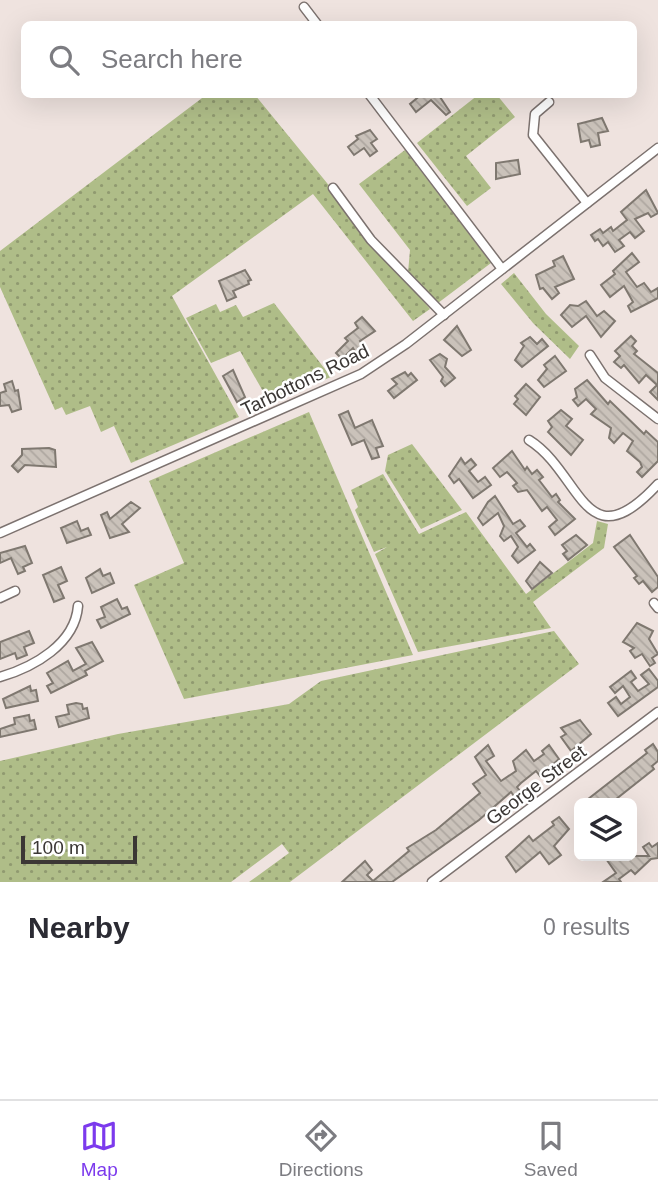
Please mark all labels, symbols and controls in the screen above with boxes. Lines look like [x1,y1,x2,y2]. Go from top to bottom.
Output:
search box [21,21,637,98]
icon: search [45,41,83,79]
text: Search here [101,44,243,74]
street label: Tarbottons Road [238,340,372,420]
street label: George Street [482,740,591,829]
map controls [574,798,637,861]
button: layers [574,798,637,861]
scale bar [21,833,136,865]
text: 100 m [32,837,85,858]
text: Nearby [28,911,130,944]
text: 0 results [543,914,630,940]
tab: Map [80,1117,118,1181]
tab: Directions [279,1117,363,1181]
tab: Saved [524,1117,578,1181]

